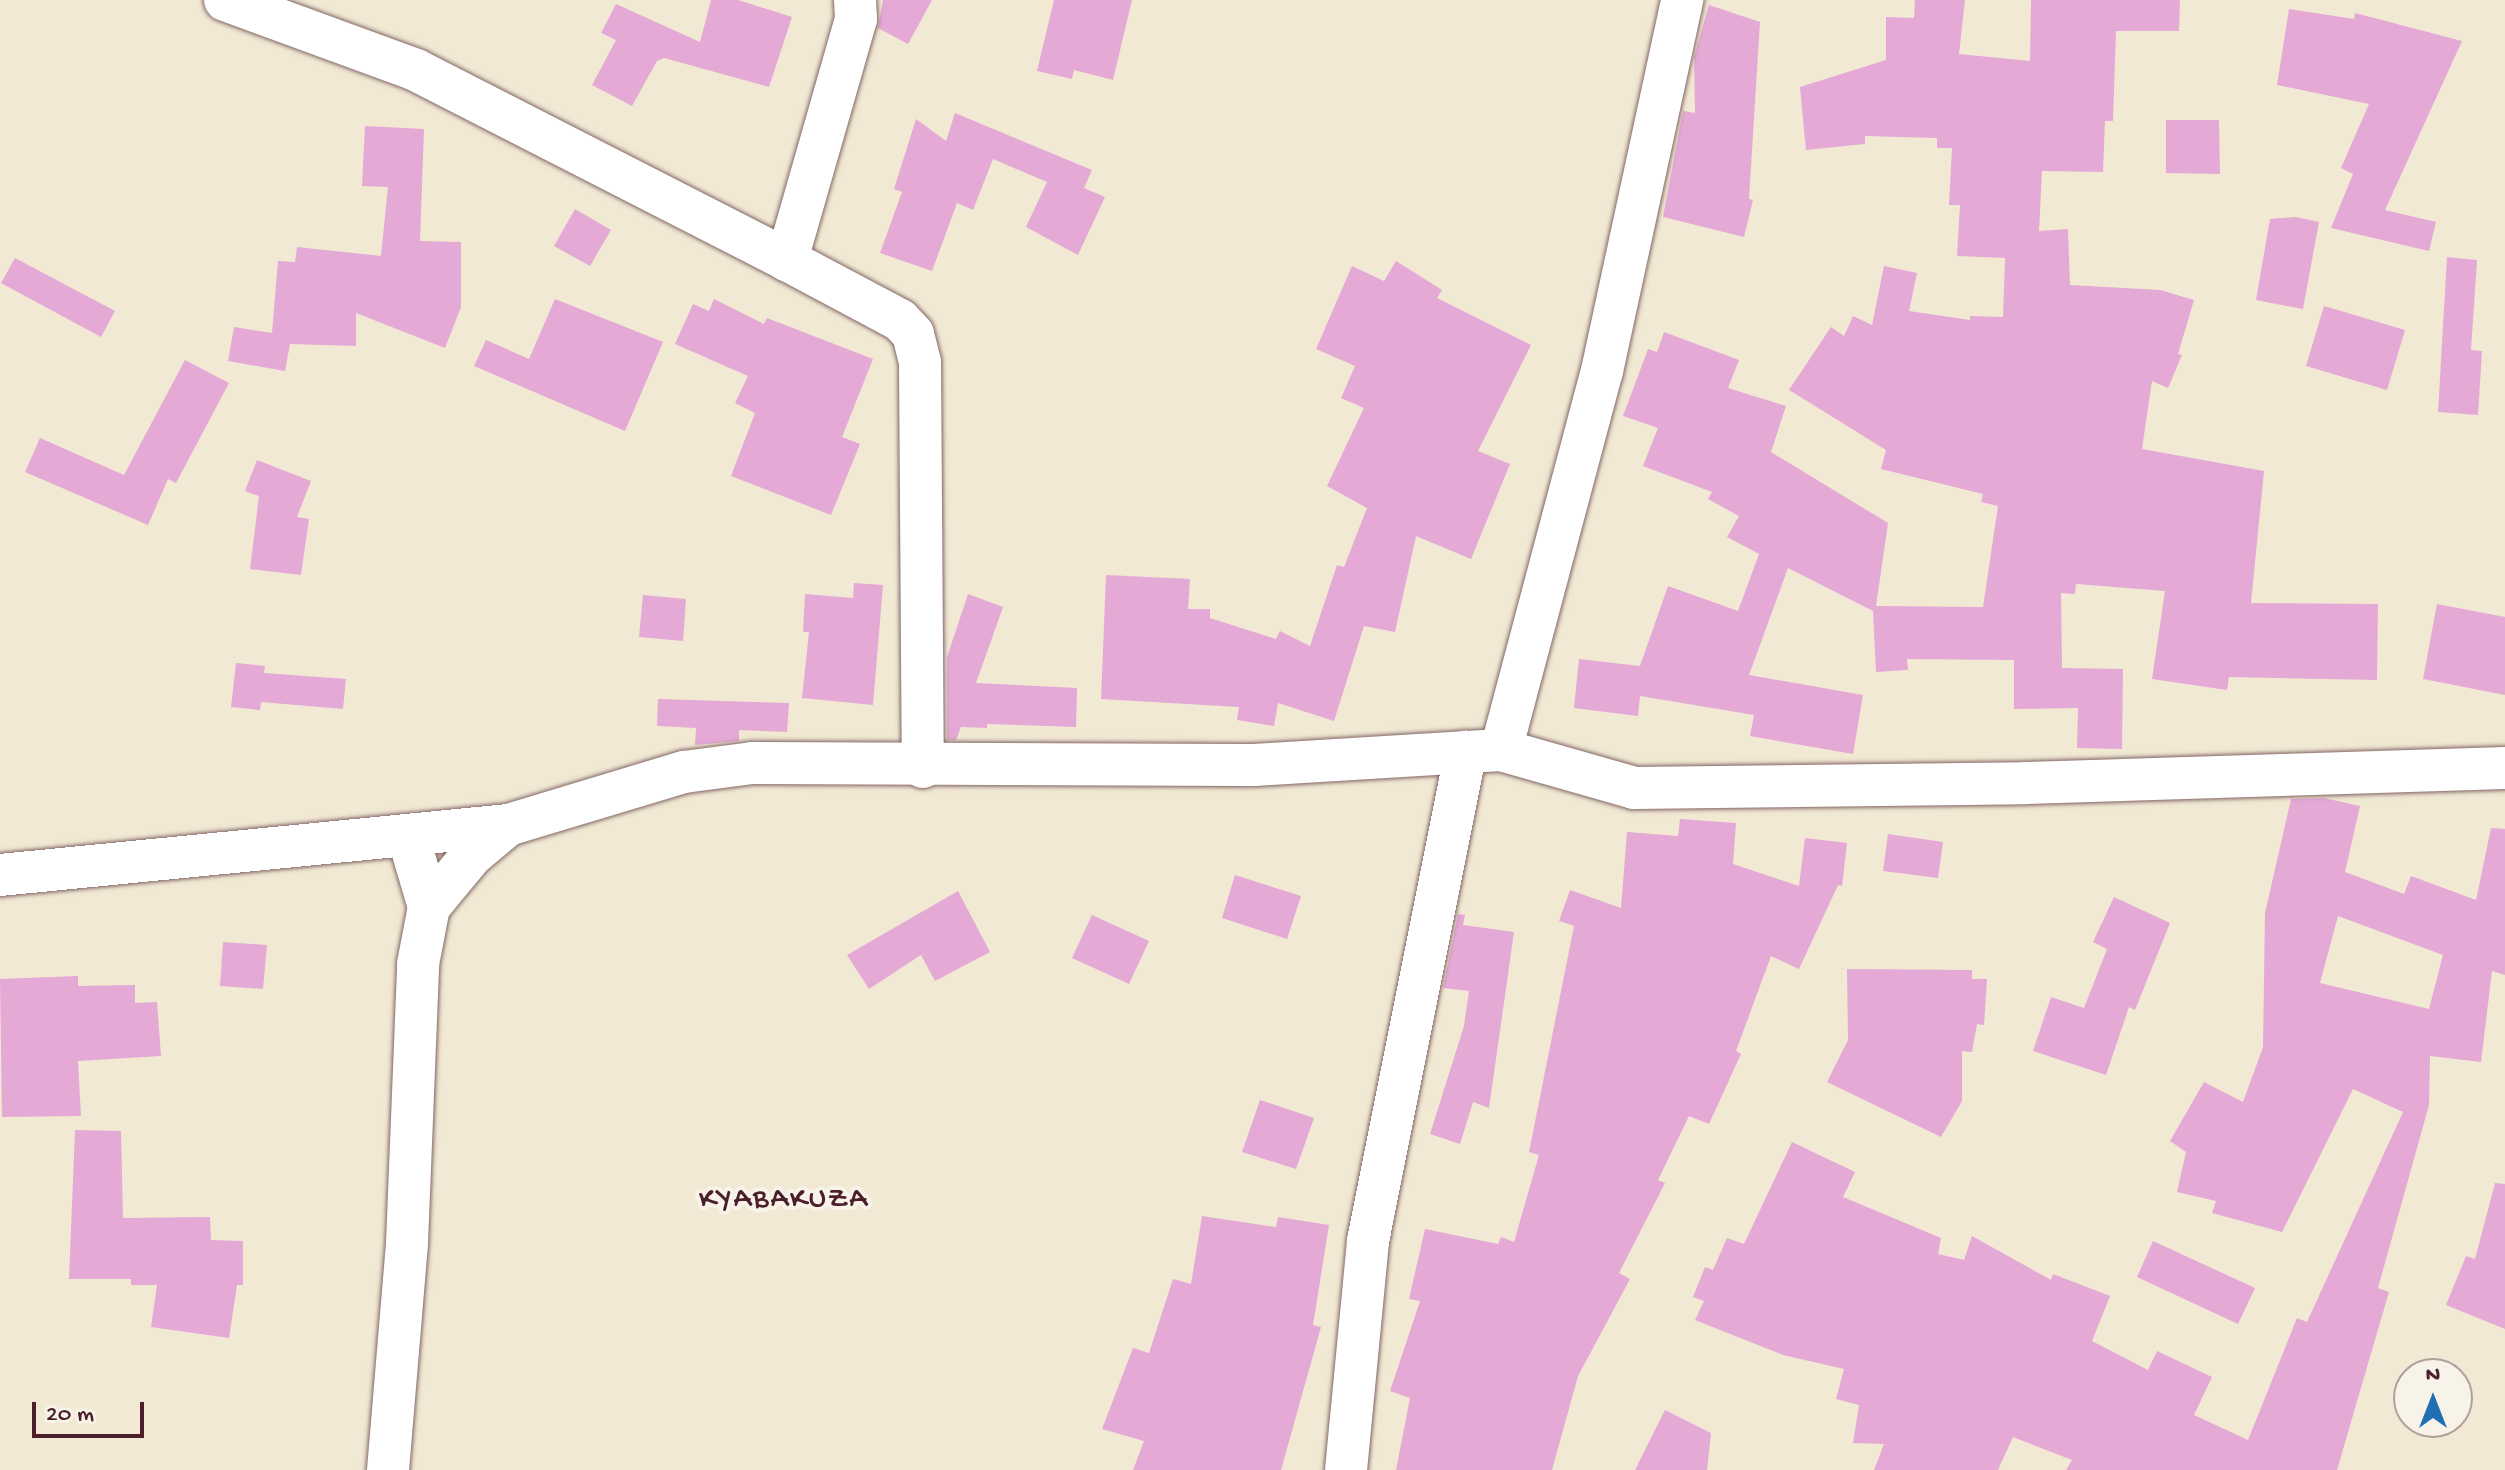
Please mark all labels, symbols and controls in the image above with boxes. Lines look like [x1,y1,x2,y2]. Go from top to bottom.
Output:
district label: KYABAKUZA [699,1183,869,1219]
north arrow [2393,1358,2473,1438]
text: N [2426,1363,2440,1389]
scale bar [36,1386,148,1436]
text: 20 m [46,1401,94,1430]

